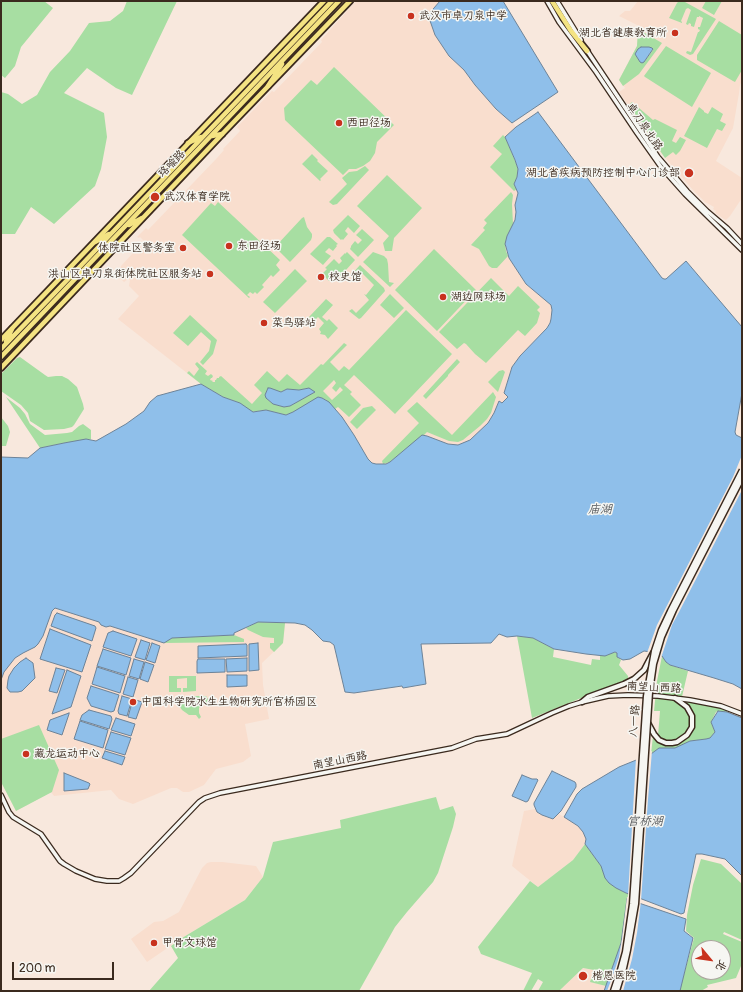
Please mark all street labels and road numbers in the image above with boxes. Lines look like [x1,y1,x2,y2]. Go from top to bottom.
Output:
street label: 卓刀泉北路 [623,101,665,153]
street label: 珞喻路 [156,148,188,180]
street label: 南望山西路 [626,680,682,696]
street label: 八一路 [627,704,643,738]
street label: 南望山西路 [312,749,368,773]

